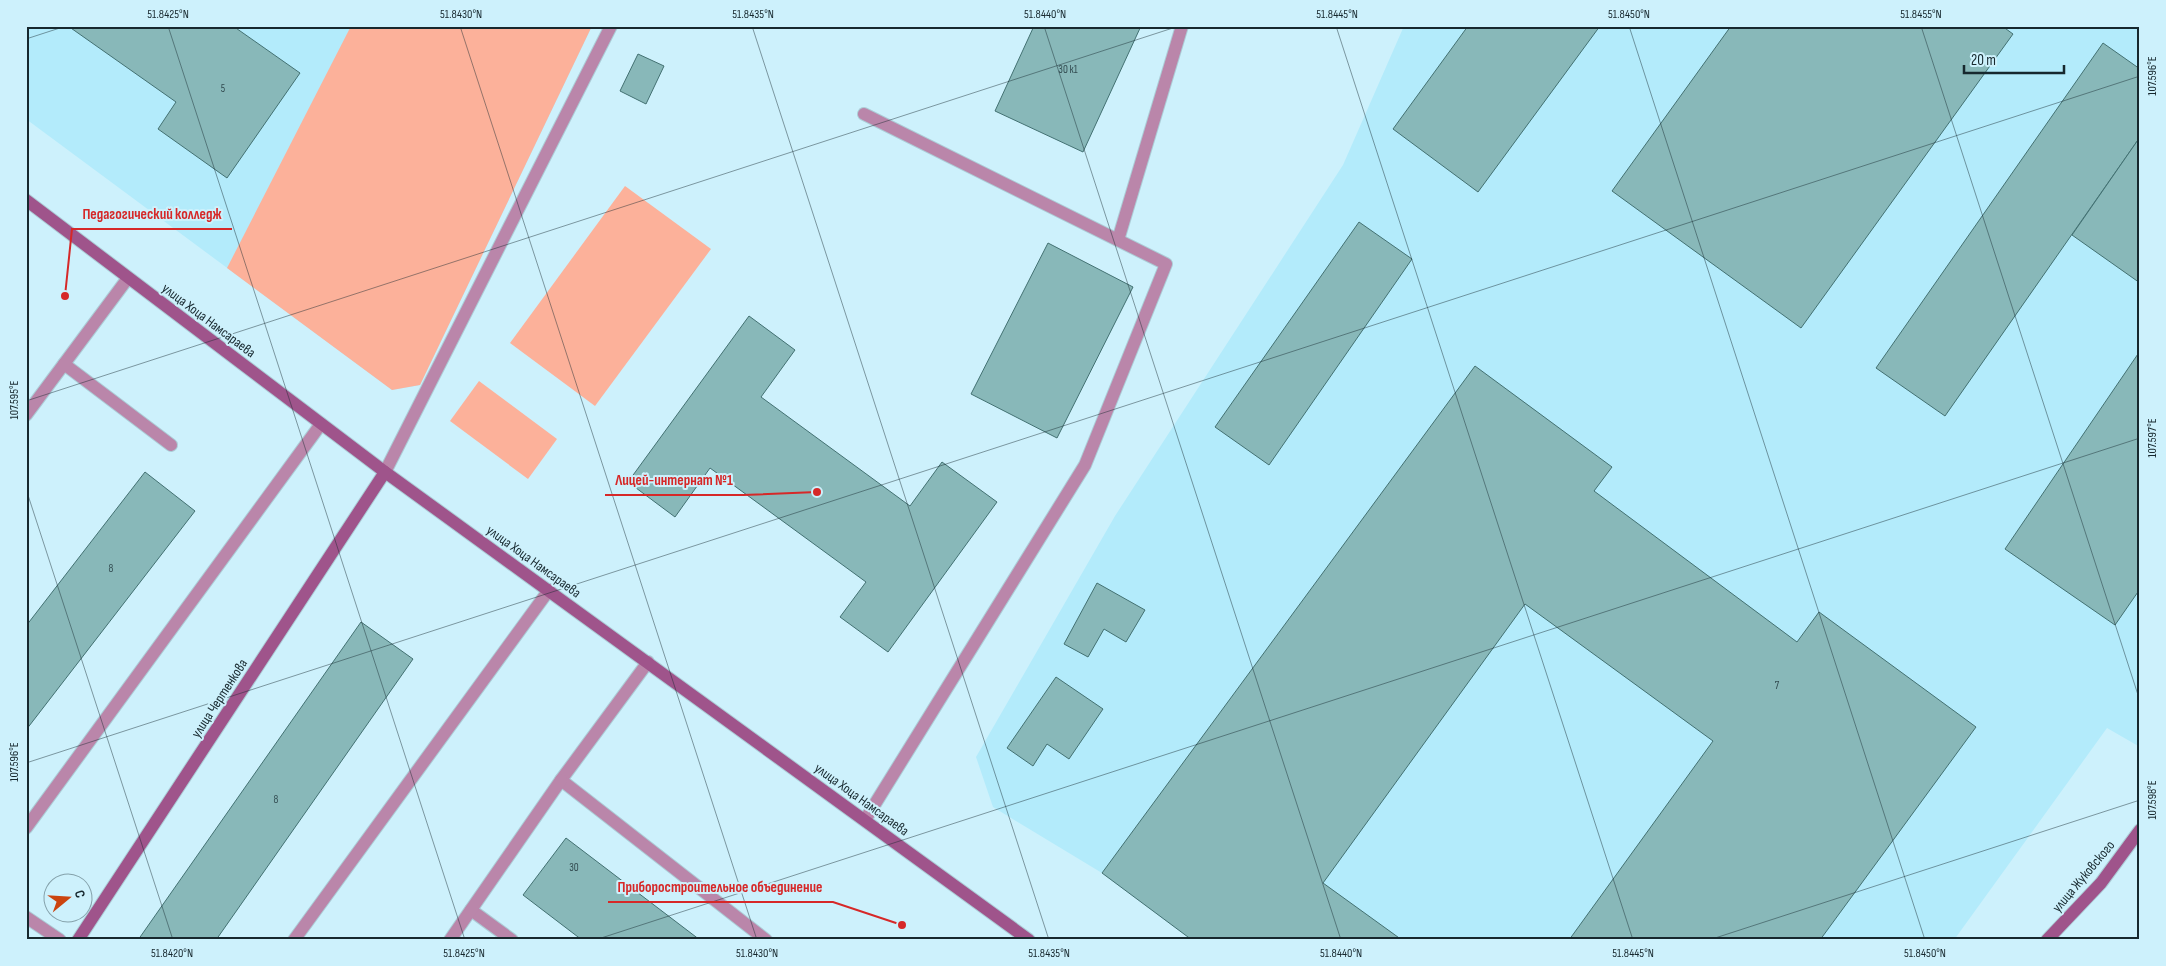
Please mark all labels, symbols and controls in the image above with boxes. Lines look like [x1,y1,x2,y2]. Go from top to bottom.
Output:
text: 51.8425°N [147,7,189,22]
text: 51.8430°N [440,7,482,22]
text: 51.8435°N [732,7,774,22]
text: 51.8440°N [1024,7,1066,22]
text: 51.8445°N [1316,7,1358,22]
text: 51.8450°N [1608,7,1650,22]
text: 51.8455°N [1900,7,1942,22]
scale bar [1964,42,2064,74]
text: 20 m [1971,51,1996,70]
text: 107.596°E [2145,56,2160,96]
house number: 30 к1 [1058,63,1078,76]
house number: 5 [221,82,225,95]
callout: Педагогический колледж [72,199,232,229]
text: Педагогический колледж [82,205,223,224]
street label: улица Хоца Намсараева [159,280,259,361]
text: 107.595°E [7,380,22,419]
text: 107.597°E [2145,418,2160,458]
callout: Лицей-интернат №1 [605,465,743,495]
text: Лицей-интернат №1 [614,471,733,490]
street label: улица Хоца Намсараева [483,521,584,601]
house number: 8 [109,562,114,575]
street label: улица Чертенкова [188,656,251,741]
house number: 7 [1775,679,1780,692]
text: 107.596°E [7,742,22,782]
street label: улица Хоца Намсараева [811,759,912,839]
text: 107.598°E [2145,780,2160,820]
house number: 8 [274,793,279,806]
street label: улица Жуковского [2048,837,2118,916]
house number: 30 [569,861,579,874]
callout: Приборостроительное объединение [608,872,833,902]
north arrow [42,874,92,924]
text: Приборостроительное объединение [618,878,822,897]
text: С [71,888,89,900]
text: 51.8420°N [151,946,193,961]
text: 51.8425°N [443,946,485,961]
text: 51.8430°N [736,946,778,961]
text: 51.8435°N [1028,946,1070,961]
text: 51.8440°N [1320,946,1362,961]
text: 51.8445°N [1612,946,1654,961]
text: 51.8450°N [1904,946,1946,961]

